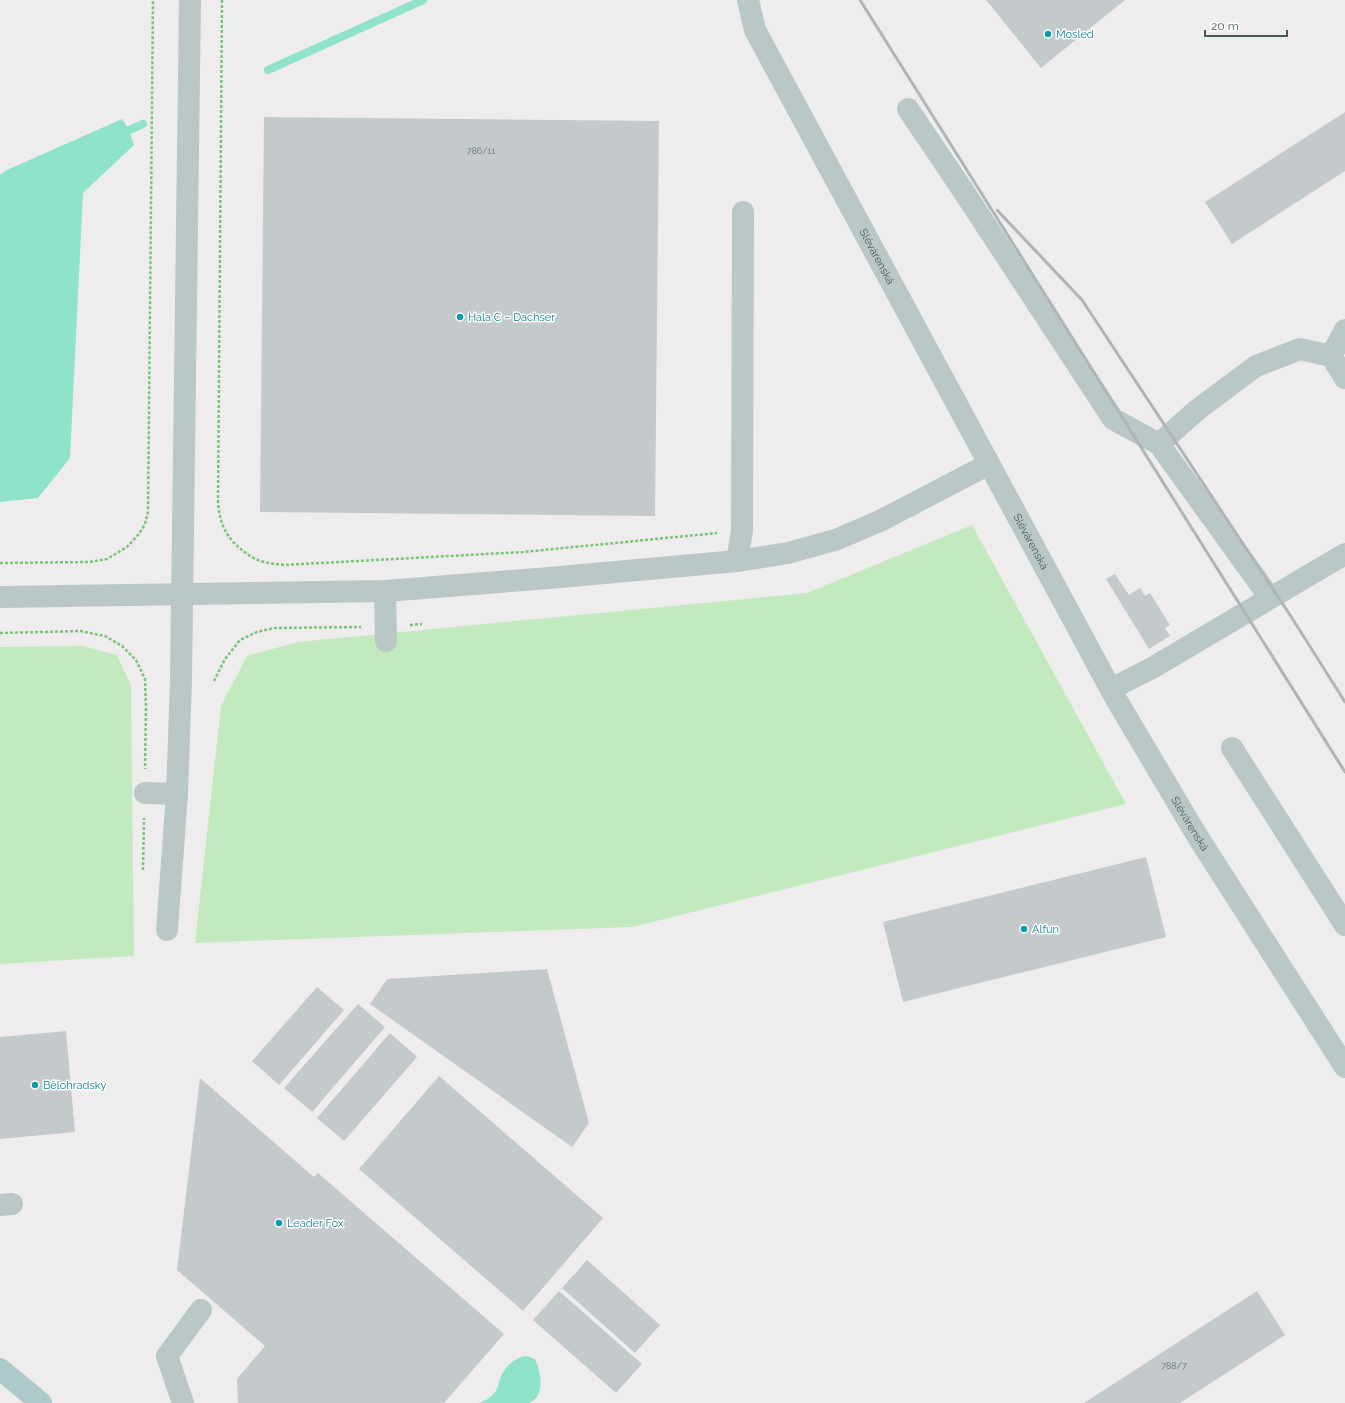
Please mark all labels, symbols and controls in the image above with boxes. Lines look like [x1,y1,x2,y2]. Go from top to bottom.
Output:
scale bar [1205,12,1287,38]
text: 20 m [1211,19,1239,33]
place label: Mosled [1056,28,1094,41]
marker: Mosled [1043,29,1053,39]
house number: 786/11 [467,146,495,156]
street label: Slévárenská [857,226,897,286]
place label: Hala C – Dachser [468,311,555,324]
marker: Hala C – Dachser [455,312,465,322]
street label: Slévárenská [1011,511,1051,572]
street label: Slévárenská [1169,794,1212,853]
place label: Alfun [1032,923,1059,936]
marker: Alfun [1019,924,1029,934]
place label: Bělohradský [43,1079,107,1092]
marker: Bělohradský [30,1080,40,1090]
place label: Leader Fox [287,1217,344,1230]
marker: Leader Fox [274,1218,284,1228]
house number: 788/7 [1161,1361,1187,1371]

